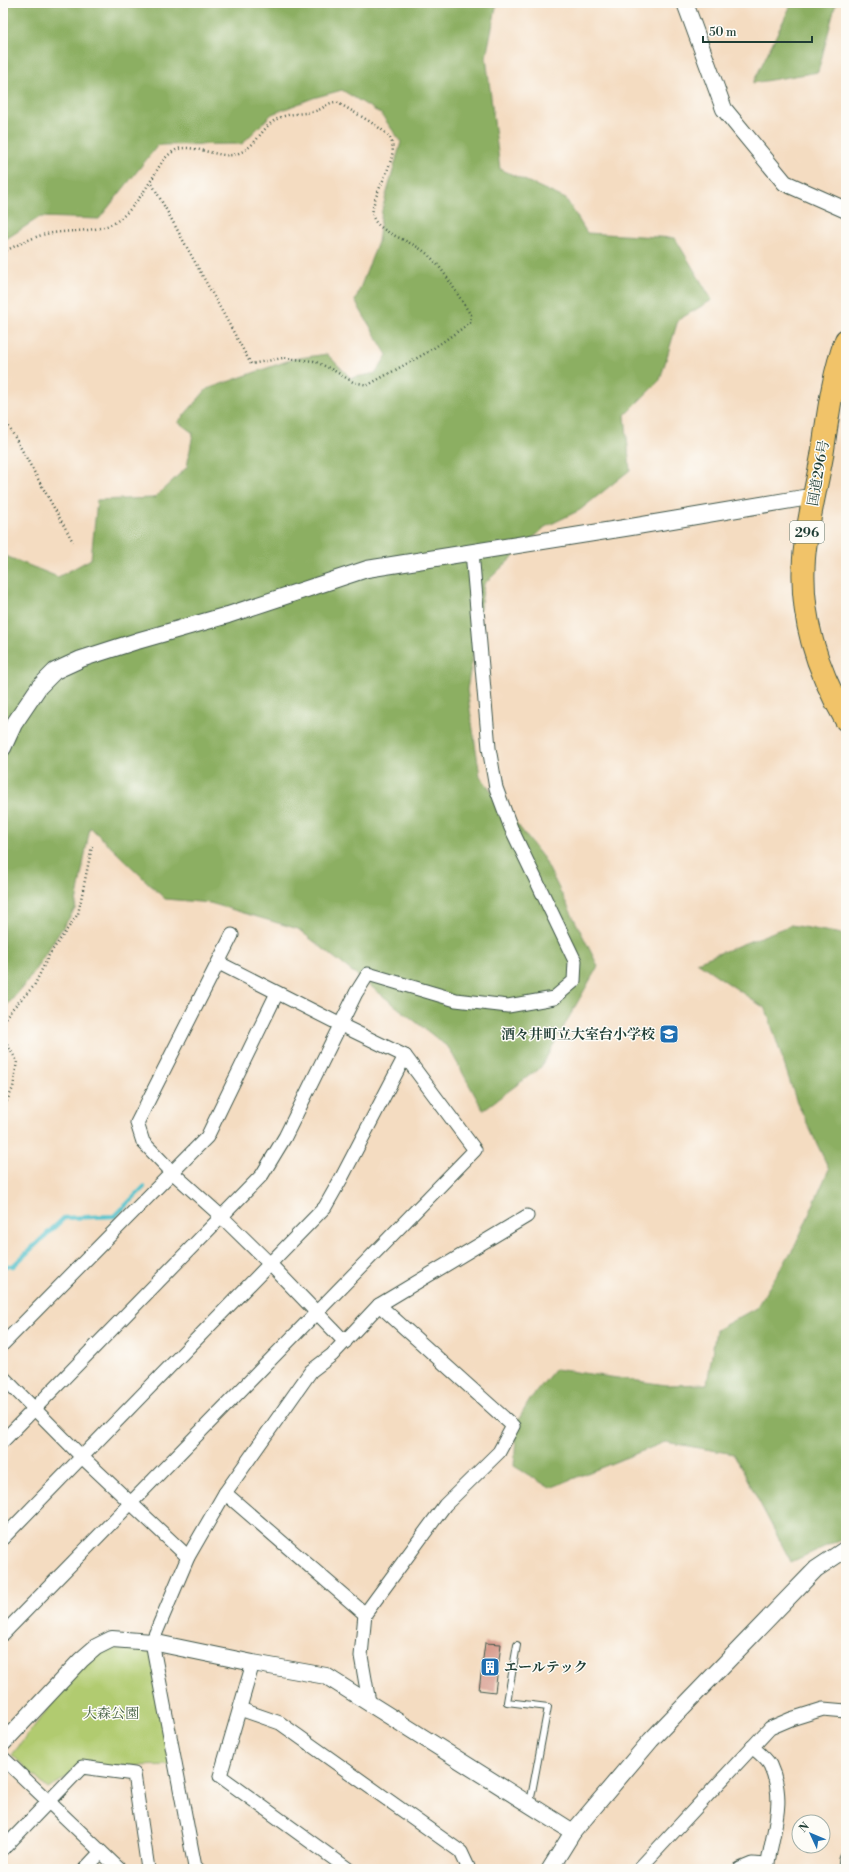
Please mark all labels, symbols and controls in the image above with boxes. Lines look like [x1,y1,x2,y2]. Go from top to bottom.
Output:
scale bar [703,18,812,44]
text: 50 m [709,25,737,40]
street label: 国道296号 [804,439,834,508]
road number: 296 [790,521,824,543]
school or university icon: 酒々井町立大室台小学校 [658,1023,680,1045]
place label: 酒々井町立大室台小学校 [501,1026,655,1044]
building icon: エールテック [479,1656,501,1678]
place label: エールテック [504,1659,588,1677]
park label: 大森公園 [83,1705,139,1723]
north arrow [791,1814,831,1854]
text: N [796,1820,813,1836]

